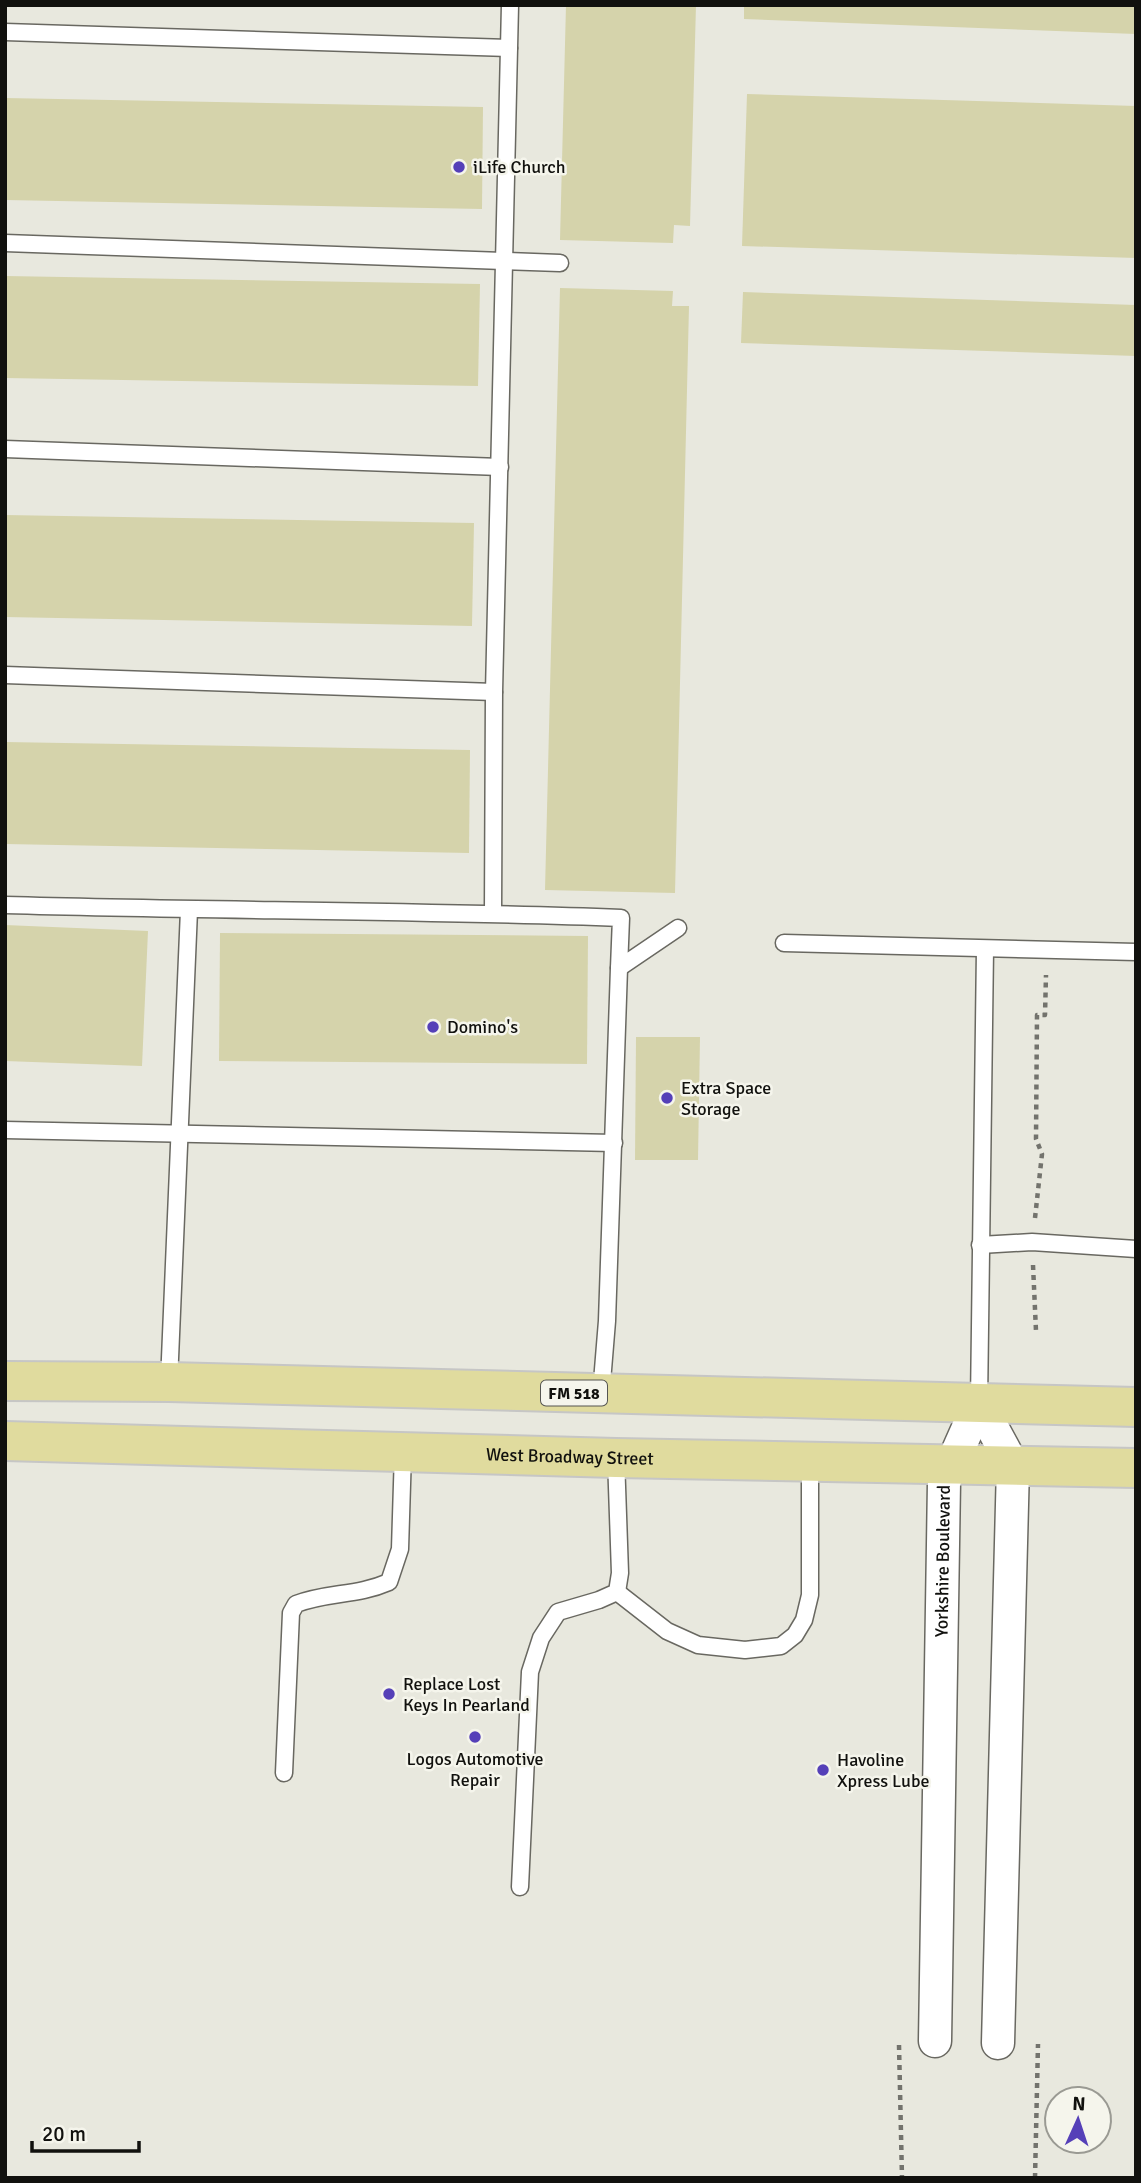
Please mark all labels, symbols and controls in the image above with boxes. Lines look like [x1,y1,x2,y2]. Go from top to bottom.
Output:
place label: iLife Church [473,156,566,178]
marker: iLife Church [451,159,467,175]
place label: Domino's [447,1016,518,1038]
marker: Domino's [425,1019,441,1035]
place label: Extra Space Storage [681,1077,771,1120]
marker: Extra Space Storage [659,1090,675,1106]
road number: FM 518 [541,1380,607,1406]
street label: West Broadway Street [486,1443,654,1470]
street label: Yorkshire Boulevard [931,1485,955,1637]
place label: Replace Lost Keys In Pearland [403,1673,530,1716]
marker: Replace Lost Keys In Pearland [381,1686,397,1702]
marker: Logos Automotive Repair [467,1729,483,1745]
place label: Logos Automotive Repair [407,1748,543,1791]
place label: Havoline Xpress Lube [837,1749,929,1792]
marker: Havoline Xpress Lube [815,1762,831,1778]
north arrow [1043,2085,1113,2155]
text: N [1072,2092,1086,2116]
scale bar [32,2110,138,2154]
text: 20 m [42,2121,86,2147]

